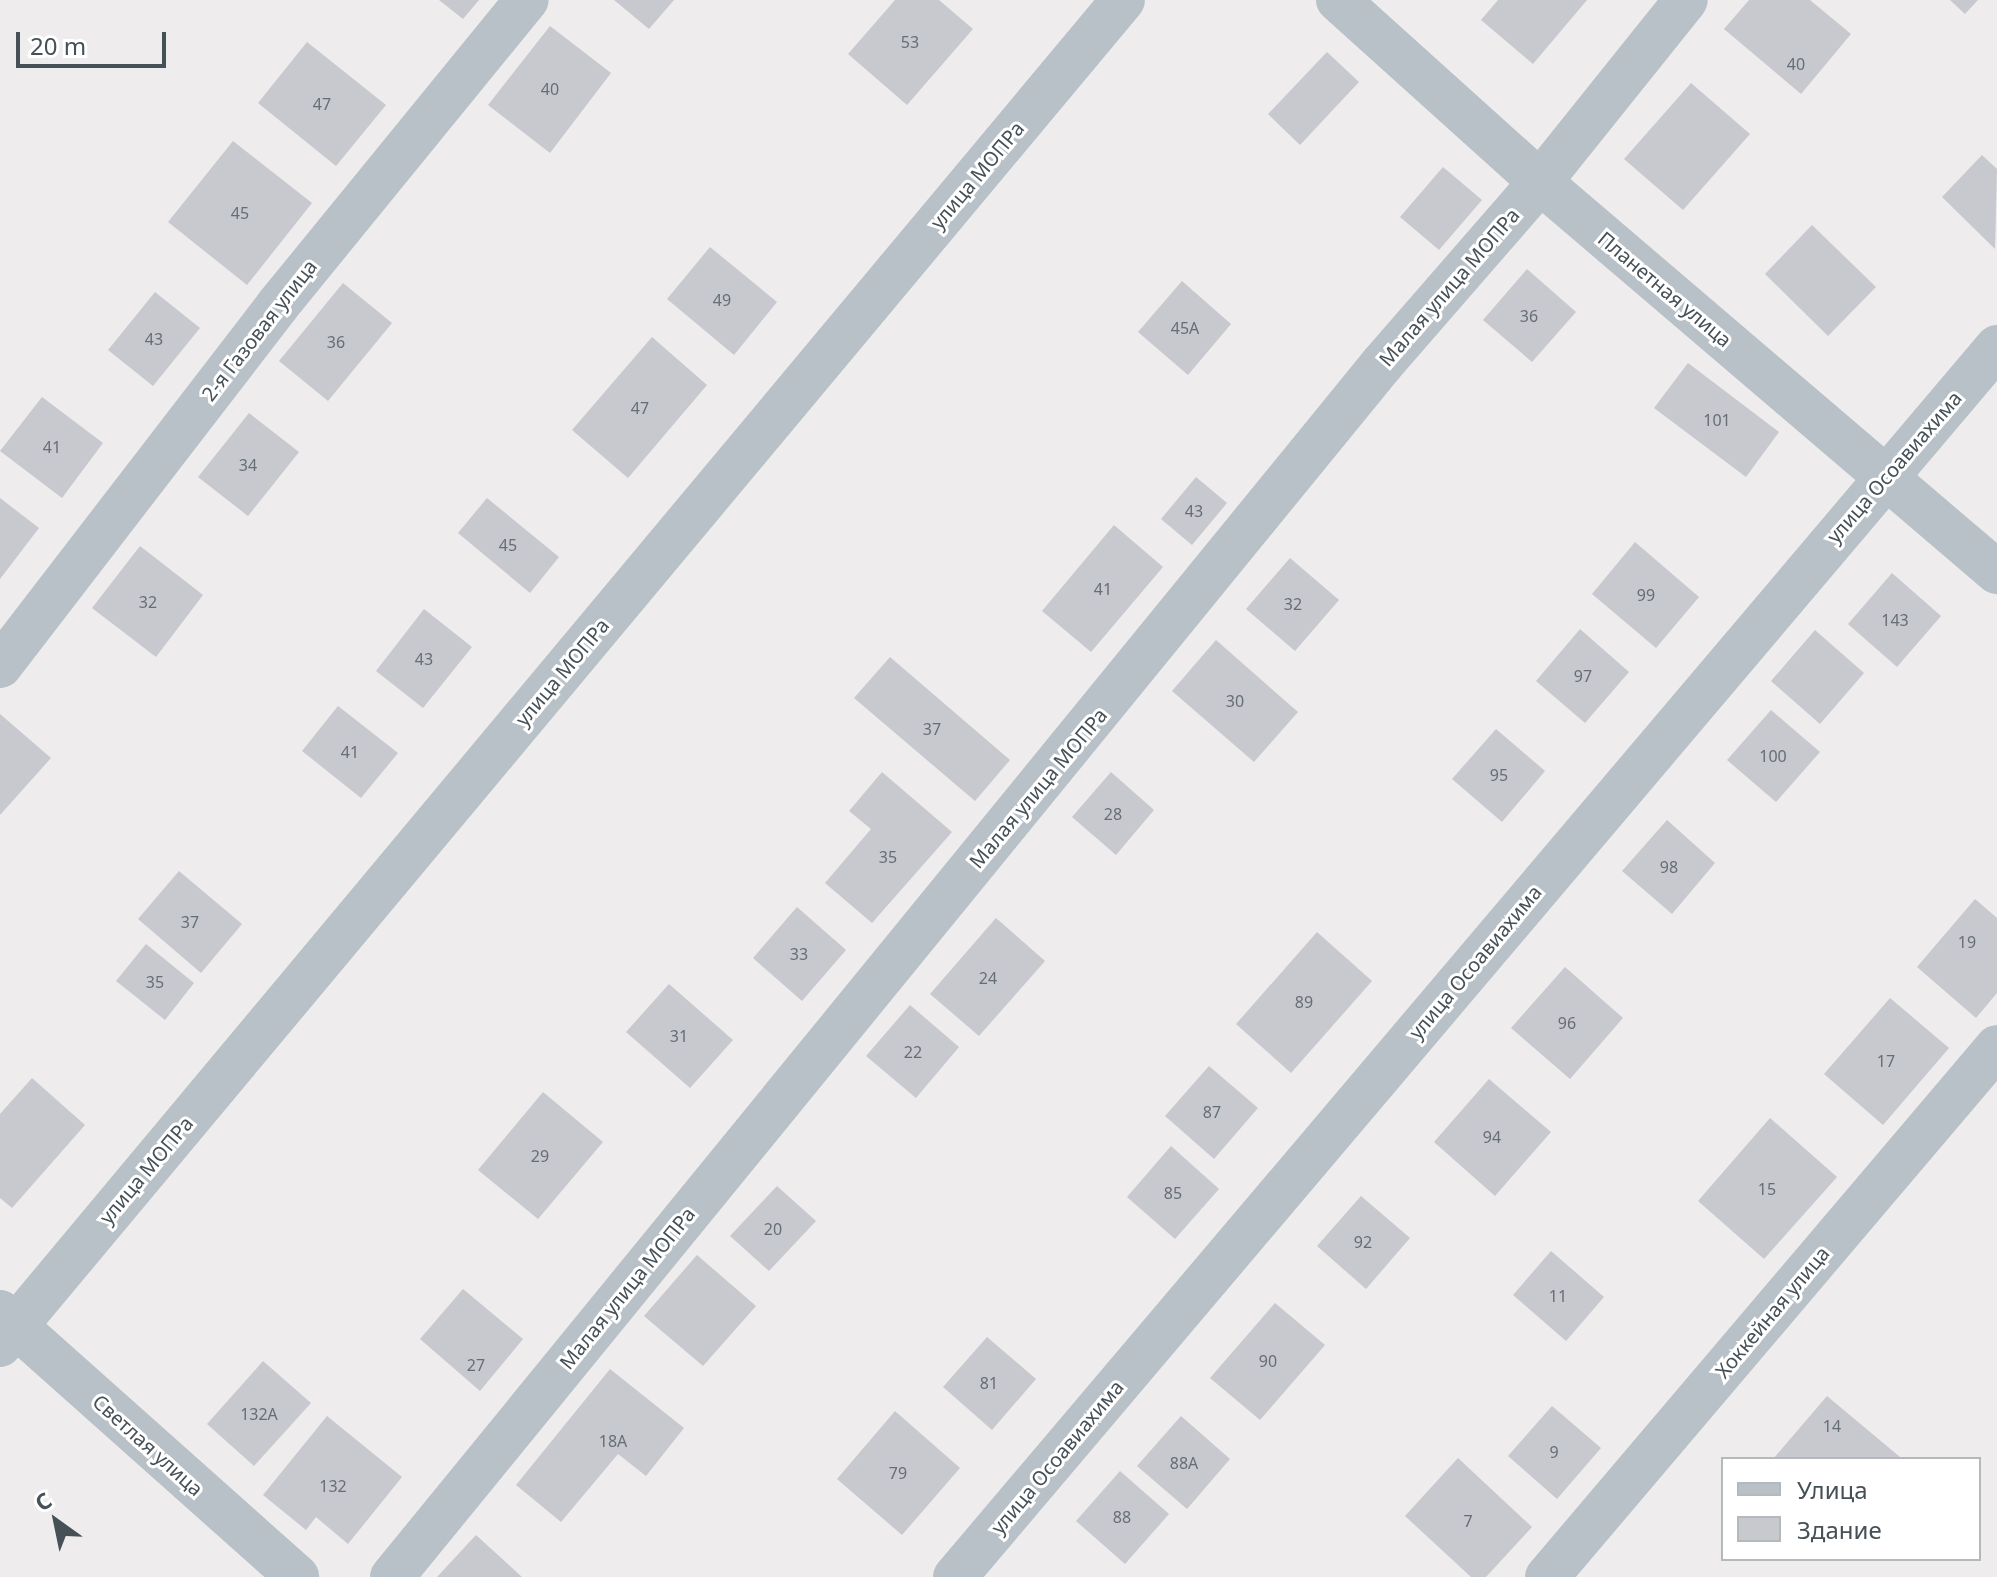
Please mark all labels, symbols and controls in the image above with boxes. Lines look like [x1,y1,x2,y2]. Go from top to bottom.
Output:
scale bar [20,16,170,66]
text: 20 m [30,29,86,62]
house number: 53 [901,32,919,52]
house number: 40 [1787,54,1805,74]
house number: 40 [541,79,559,99]
house number: 47 [313,94,331,114]
street label: улица МОПРа [925,116,1029,234]
house number: 45 [231,203,249,223]
street label: Малая улица МОПРа [1374,203,1524,371]
street label: Планетная улица [1593,226,1737,352]
street label: 2-я Газовая улица [196,255,322,405]
house number: 49 [713,290,731,310]
house number: 36 [1520,306,1538,326]
house number: 45А [1171,318,1199,338]
house number: 43 [145,329,163,349]
house number: 36 [327,332,345,352]
street label: улица Осоавиахима [1822,386,1966,548]
house number: 47 [631,398,649,418]
house number: 101 [1703,410,1731,430]
house number: 41 [43,437,61,457]
house number: 34 [239,455,257,475]
house number: 43 [1185,501,1203,521]
house number: 45 [499,535,517,555]
house number: 41 [1094,579,1112,599]
house number: 99 [1637,585,1655,605]
house number: 32 [139,592,157,612]
house number: 32 [1284,594,1302,614]
house number: 143 [1881,610,1909,630]
street label: улица МОПРа [510,613,614,731]
house number: 43 [415,649,433,669]
house number: 97 [1574,666,1592,686]
house number: 30 [1226,691,1244,711]
street label: Малая улица МОПРа [964,703,1112,873]
house number: 37 [923,719,941,739]
house number: 41 [341,742,359,762]
house number: 100 [1759,746,1787,766]
house number: 95 [1490,765,1508,785]
house number: 28 [1104,804,1122,824]
house number: 35 [879,847,897,867]
house number: 98 [1660,857,1678,877]
street label: улица Осоавиахима [1404,880,1546,1044]
house number: 37 [181,912,199,932]
house number: 19 [1958,932,1976,952]
house number: 33 [790,944,808,964]
house number: 24 [979,968,997,988]
house number: 35 [146,972,164,992]
house number: 89 [1295,992,1313,1012]
house number: 96 [1558,1013,1576,1033]
house number: 31 [670,1026,688,1046]
house number: 22 [904,1042,922,1062]
house number: 17 [1877,1051,1895,1071]
house number: 87 [1203,1102,1221,1122]
street label: улица МОПРа [94,1111,198,1229]
house number: 94 [1483,1127,1501,1147]
house number: 29 [531,1146,549,1166]
house number: 15 [1758,1179,1776,1199]
house number: 85 [1164,1183,1182,1203]
street label: Малая улица МОПРа [554,1202,700,1374]
house number: 20 [764,1219,782,1239]
house number: 92 [1354,1232,1372,1252]
street label: Хоккейная улица [1710,1241,1834,1383]
house number: 11 [1549,1286,1567,1306]
house number: 90 [1259,1351,1277,1371]
house number: 27 [467,1355,485,1375]
house number: 81 [980,1373,998,1393]
street label: улица Осоавиахима [986,1375,1128,1539]
street label: Светлая улица [88,1389,208,1501]
house number: 132А [240,1404,278,1424]
house number: 14 [1823,1416,1841,1436]
house number: 18А [599,1431,627,1451]
house number: 9 [1549,1442,1559,1462]
house number: 88А [1170,1453,1198,1473]
legend [1721,1457,1981,1561]
house number: 79 [889,1463,907,1483]
text: Улица [1797,1473,1868,1506]
house number: 132 [319,1476,347,1496]
north arrow [16,1481,96,1561]
text: С [29,1484,57,1517]
house number: 88 [1113,1507,1131,1527]
house number: 7 [1463,1511,1473,1531]
text: Здание [1797,1513,1882,1546]

